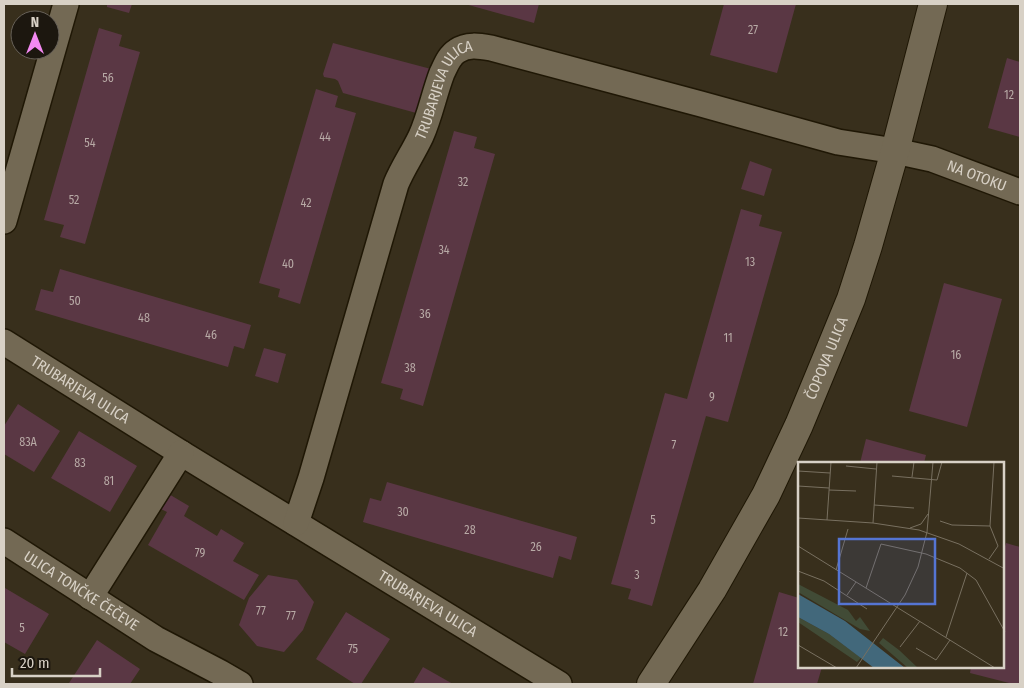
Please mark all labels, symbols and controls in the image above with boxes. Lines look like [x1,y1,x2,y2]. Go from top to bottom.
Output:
north arrow [10,10,60,60]
text: N [31,14,39,31]
house number: 27 [748,23,758,37]
street label: TRUBARJEVA ULICA [412,37,474,142]
house number: 56 [102,71,114,85]
house number: 12 [1004,88,1014,102]
house number: 44 [319,130,331,144]
house number: 54 [84,136,96,150]
street label: NA OTOKU [945,156,1009,195]
house number: 32 [458,175,468,189]
house number: 52 [69,193,79,207]
house number: 42 [301,196,311,210]
house number: 34 [438,243,450,257]
house number: 13 [745,255,755,269]
house number: 40 [282,257,294,271]
house number: 50 [69,294,81,308]
house number: 36 [419,307,431,321]
house number: 48 [138,311,150,325]
street label: ČOPOVA ULICA [802,314,852,402]
house number: 46 [205,328,217,342]
house number: 11 [723,331,733,345]
house number: 16 [951,348,961,362]
street label: TRUBARJEVA ULICA [28,352,133,427]
house number: 38 [404,361,416,375]
house number: 9 [709,390,715,404]
house number: 83A [19,435,38,449]
house number: 7 [672,438,677,452]
house number: 83 [74,456,86,470]
inset map [798,462,1004,668]
house number: 81 [104,474,114,488]
house number: 30 [397,505,409,519]
house number: 5 [650,513,656,527]
house number: 28 [464,523,476,537]
house number: 26 [530,540,542,554]
house number: 79 [195,546,205,560]
street label: ULICA TONČKE ČEČEVE [20,547,142,635]
street label: TRUBARJEVA ULICA [375,567,481,641]
house number: 3 [634,568,640,582]
house number: 77 [256,604,266,618]
house number: 77 [286,609,296,623]
house number: 5 [19,621,25,635]
house number: 12 [778,625,788,639]
house number: 75 [348,642,359,656]
scale bar [12,646,100,678]
text: 20 m [20,654,50,672]

